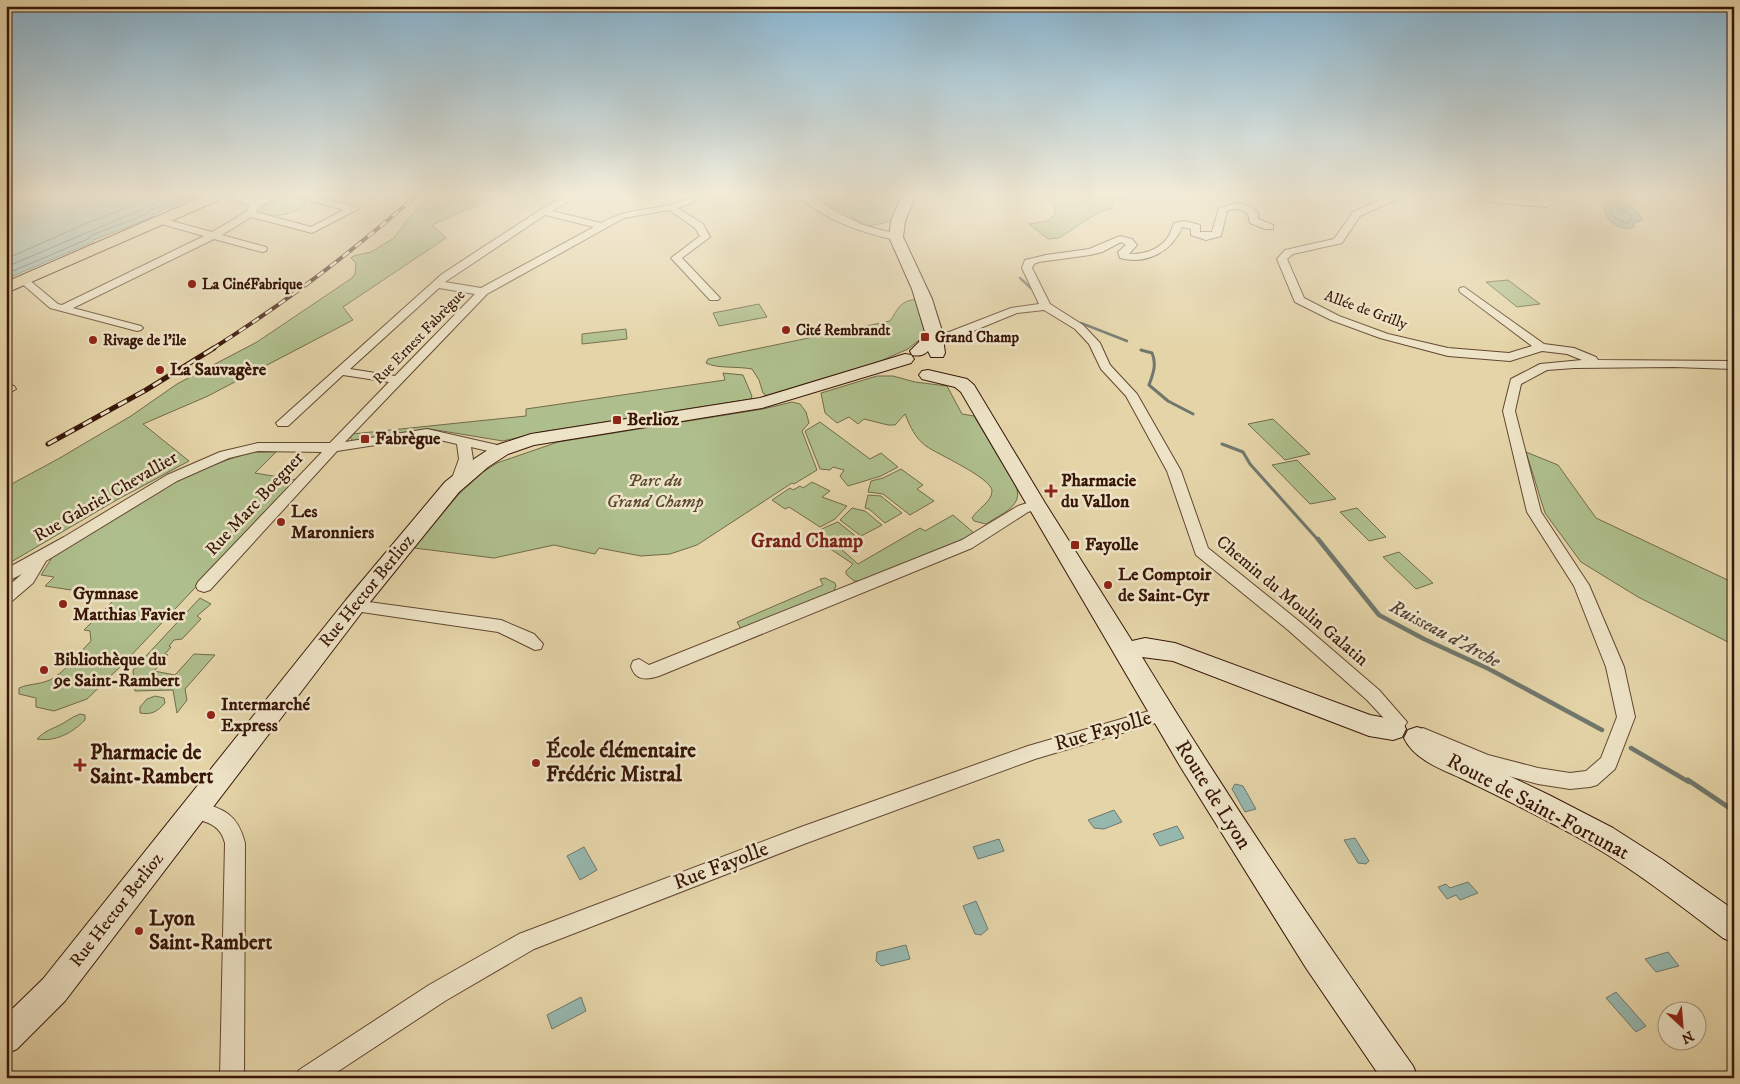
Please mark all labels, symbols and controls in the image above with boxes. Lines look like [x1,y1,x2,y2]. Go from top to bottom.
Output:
place label: La CinéFabrique [202,275,303,295]
marker: La CinéFabrique [186,278,198,290]
street label: Rue Ernest Fabrègue [369,286,469,388]
street label: Allée de Grilly [1322,286,1411,334]
place label: Cité Rembrandt [796,321,890,340]
marker: Cité Rembrandt [780,324,792,336]
place label: Grand Champ [935,328,1019,347]
place label: Rivage de l'ile [103,331,187,350]
marker: Grand Champ [919,331,931,343]
marker: Rivage de l'ile [87,334,99,346]
place label: La Sauvagère [170,359,267,381]
marker: La Sauvagère [154,364,166,376]
place label: Berlioz [627,409,679,431]
marker: Berlioz [611,414,623,426]
place label: Fabrègue [375,428,441,450]
marker: Fabrègue [359,433,371,445]
street label: Rue Gabriel Chevallier [30,447,182,547]
street label: Rue Marc Boegner [201,447,309,561]
park label: Parc du Grand Champ [606,470,704,513]
place label: Pharmacie du Vallon [1061,470,1137,513]
marker: Pharmacie du Vallon [1045,485,1057,497]
place label: Les Maronniers [291,501,374,544]
marker: Les Maronniers [275,516,287,528]
district label: Grand Champ [751,529,863,554]
street label: Rue Hector Berlioz [315,530,419,652]
street label: Chemin du Moulin Galatin [1211,531,1373,671]
place label: Fayolle [1085,534,1139,556]
marker: Fayolle [1069,539,1081,551]
place label: Le Comptoir de Saint-Cyr [1118,564,1212,607]
marker: Le Comptoir de Saint-Cyr [1102,579,1114,591]
place label: Gymnase Matthias Favier [73,583,185,626]
water label: Ruisseau d'Arche [1385,595,1505,673]
marker: Gymnase Matthias Favier [57,598,69,610]
place label: Bibliothèque du 9e Saint-Rambert [52,649,180,692]
marker: Bibliothèque du 9e Saint-Rambert [38,664,50,676]
place label: Intermarché Express [221,694,311,737]
street label: Rue Fayolle [1052,705,1155,757]
marker: Intermarché Express [205,709,217,721]
place label: École élémentaire Frédéric Mistral [546,736,696,788]
street label: Route de Lyon [1169,736,1257,854]
place label: Pharmacie de Saint-Rambert [90,740,213,790]
street label: Route de Saint-Fortunat [1442,748,1634,866]
marker: École élémentaire Frédéric Mistral [530,757,542,769]
marker: Pharmacie de Saint-Rambert [74,759,86,771]
street label: Rue Fayolle [670,836,772,896]
street label: Rue Hector Berlioz [66,848,169,972]
place label: Lyon Saint-Rambert [149,906,272,956]
marker: Lyon Saint-Rambert [133,925,145,937]
north arrow [1658,1002,1708,1052]
text: N [1678,1026,1696,1048]

